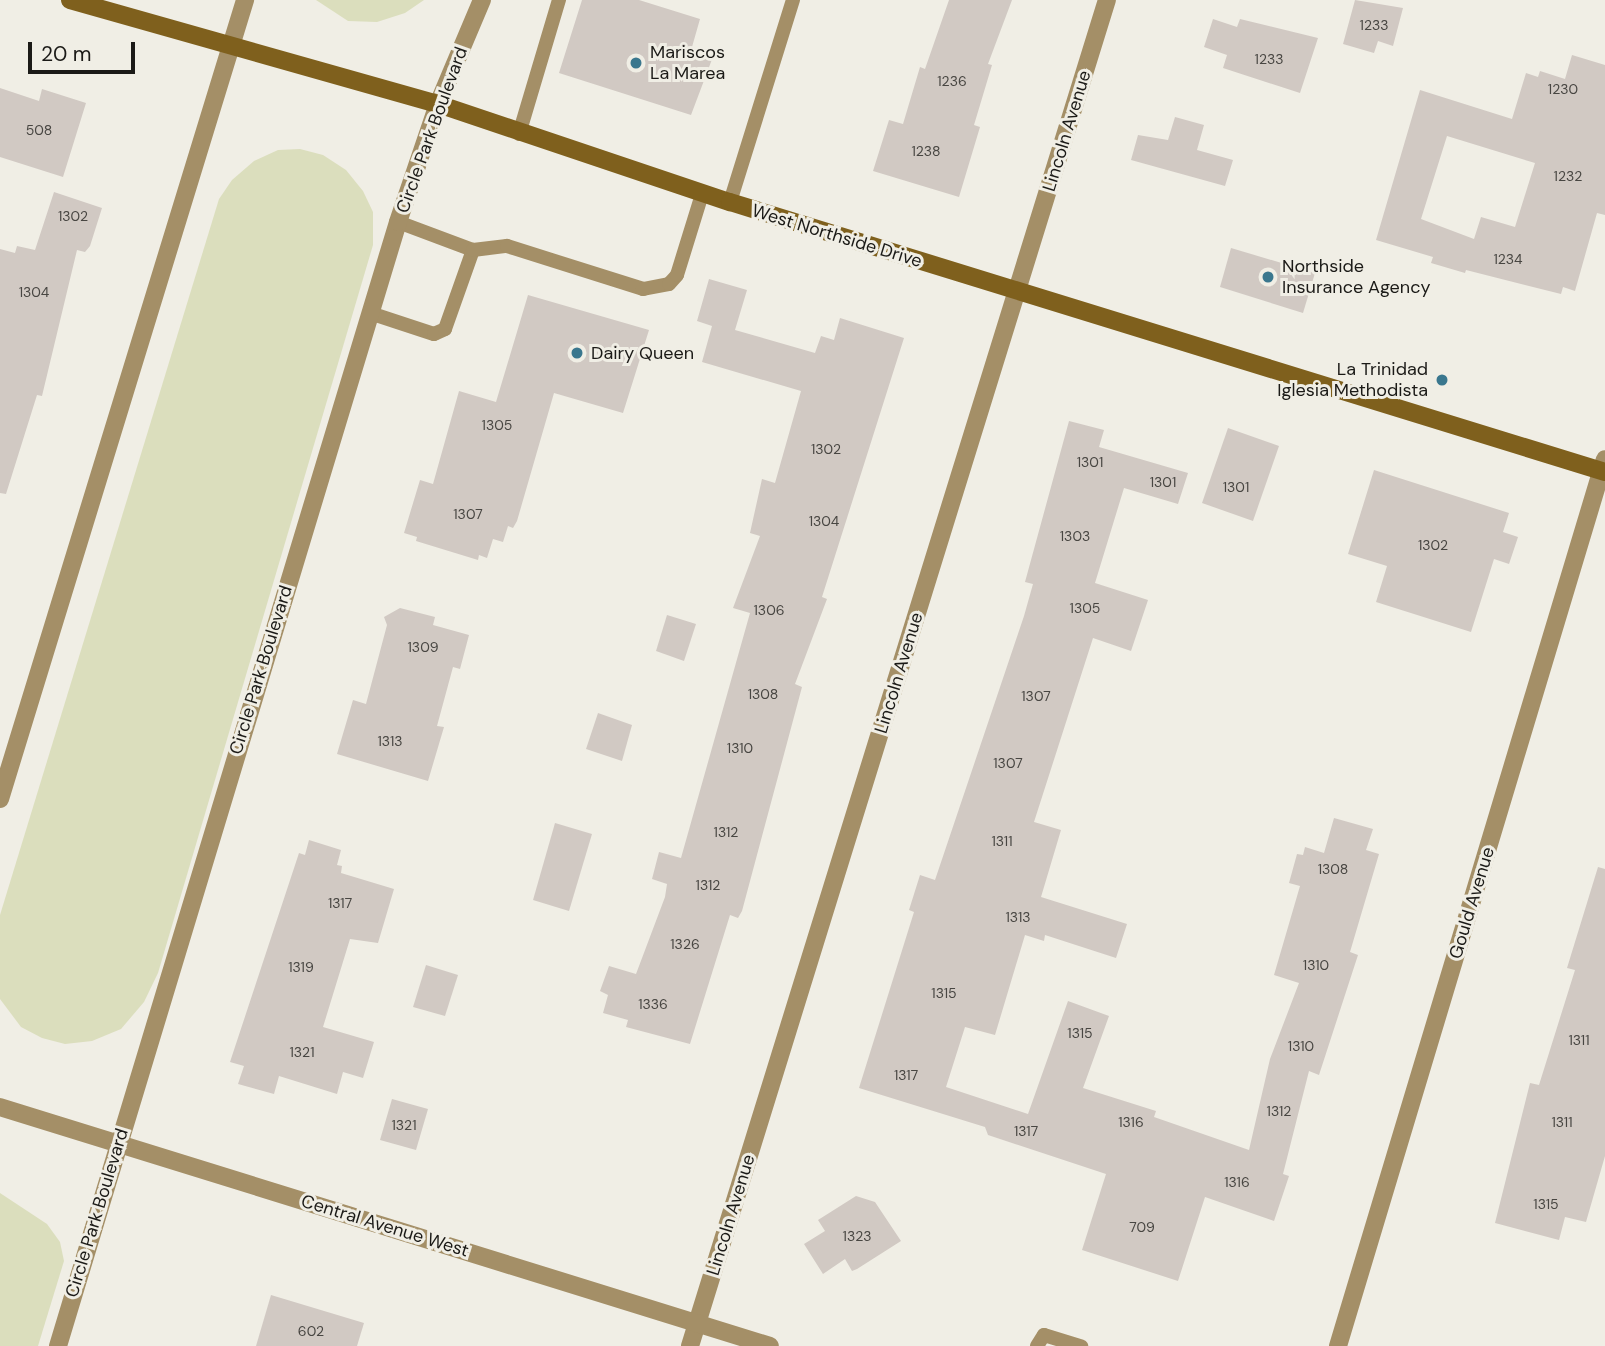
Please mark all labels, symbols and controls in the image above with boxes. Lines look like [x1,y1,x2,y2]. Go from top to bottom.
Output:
house number: 1233 [1360,17,1388,33]
scale bar [32,28,138,72]
text: 20 m [41,40,92,68]
place label: Mariscos La Marea [650,42,725,84]
street label: Circle Park Boulevard [392,44,472,216]
house number: 1233 [1255,51,1283,67]
marker: Mariscos La Marea [628,55,644,71]
street label: Lincoln Avenue [1038,68,1096,194]
house number: 1236 [937,73,967,89]
house number: 1230 [1548,81,1578,97]
house number: 508 [26,122,52,138]
house number: 1238 [911,143,941,159]
house number: 1232 [1554,168,1582,184]
street label: West Northside Drive [749,200,925,272]
house number: 1302 [58,208,88,224]
house number: 1234 [1493,251,1523,267]
place label: Northside Insurance Agency [1282,256,1430,298]
marker: Northside Insurance Agency [1260,269,1276,285]
house number: 1304 [19,284,49,300]
place label: Dairy Queen [591,342,694,364]
marker: Dairy Queen [569,345,585,361]
place label: La Trinidad Iglesia Methodista [1277,359,1428,402]
marker: La Trinidad Iglesia Methodista [1434,372,1450,388]
house number: 1305 [482,417,512,433]
house number: 1302 [811,441,841,457]
house number: 1301 [1077,454,1103,470]
house number: 1301 [1150,474,1176,490]
house number: 1301 [1223,479,1249,495]
house number: 1307 [453,506,483,522]
house number: 1304 [809,513,839,529]
house number: 1303 [1060,528,1090,544]
house number: 1302 [1418,537,1448,553]
street label: Circle Park Boulevard [225,583,297,757]
house number: 1305 [1070,600,1100,616]
house number: 1306 [753,602,785,618]
street label: Lincoln Avenue [870,610,928,736]
house number: 1309 [407,639,439,655]
house number: 1308 [748,686,778,702]
house number: 1307 [1021,688,1051,704]
house number: 1313 [377,733,403,749]
house number: 1310 [727,740,753,756]
house number: 1307 [993,755,1023,771]
house number: 1312 [714,824,738,840]
house number: 1311 [991,833,1013,849]
street label: Gould Avenue [1445,844,1499,962]
house number: 1308 [1318,861,1348,877]
house number: 1312 [696,877,720,893]
house number: 1317 [328,895,352,911]
house number: 1313 [1005,909,1031,925]
house number: 1326 [670,936,700,952]
house number: 1310 [1303,957,1329,973]
house number: 1319 [288,959,314,975]
house number: 1315 [931,985,957,1001]
house number: 1336 [638,996,668,1012]
house number: 1315 [1067,1025,1093,1041]
house number: 1311 [1568,1032,1590,1048]
house number: 1310 [1288,1038,1314,1054]
house number: 1321 [289,1044,315,1060]
house number: 1317 [894,1067,918,1083]
house number: 1312 [1267,1103,1291,1119]
house number: 1316 [1118,1114,1144,1130]
house number: 1311 [1551,1114,1573,1130]
house number: 1321 [391,1117,417,1133]
house number: 1317 [1014,1123,1038,1139]
street label: Circle Park Boulevard [61,1126,133,1300]
street label: Lincoln Avenue [702,1152,760,1278]
house number: 1316 [1224,1174,1250,1190]
street label: Central Avenue West [299,1190,471,1262]
house number: 1315 [1533,1196,1559,1212]
house number: 709 [1129,1219,1155,1235]
house number: 1323 [843,1228,871,1244]
house number: 602 [298,1323,324,1339]

